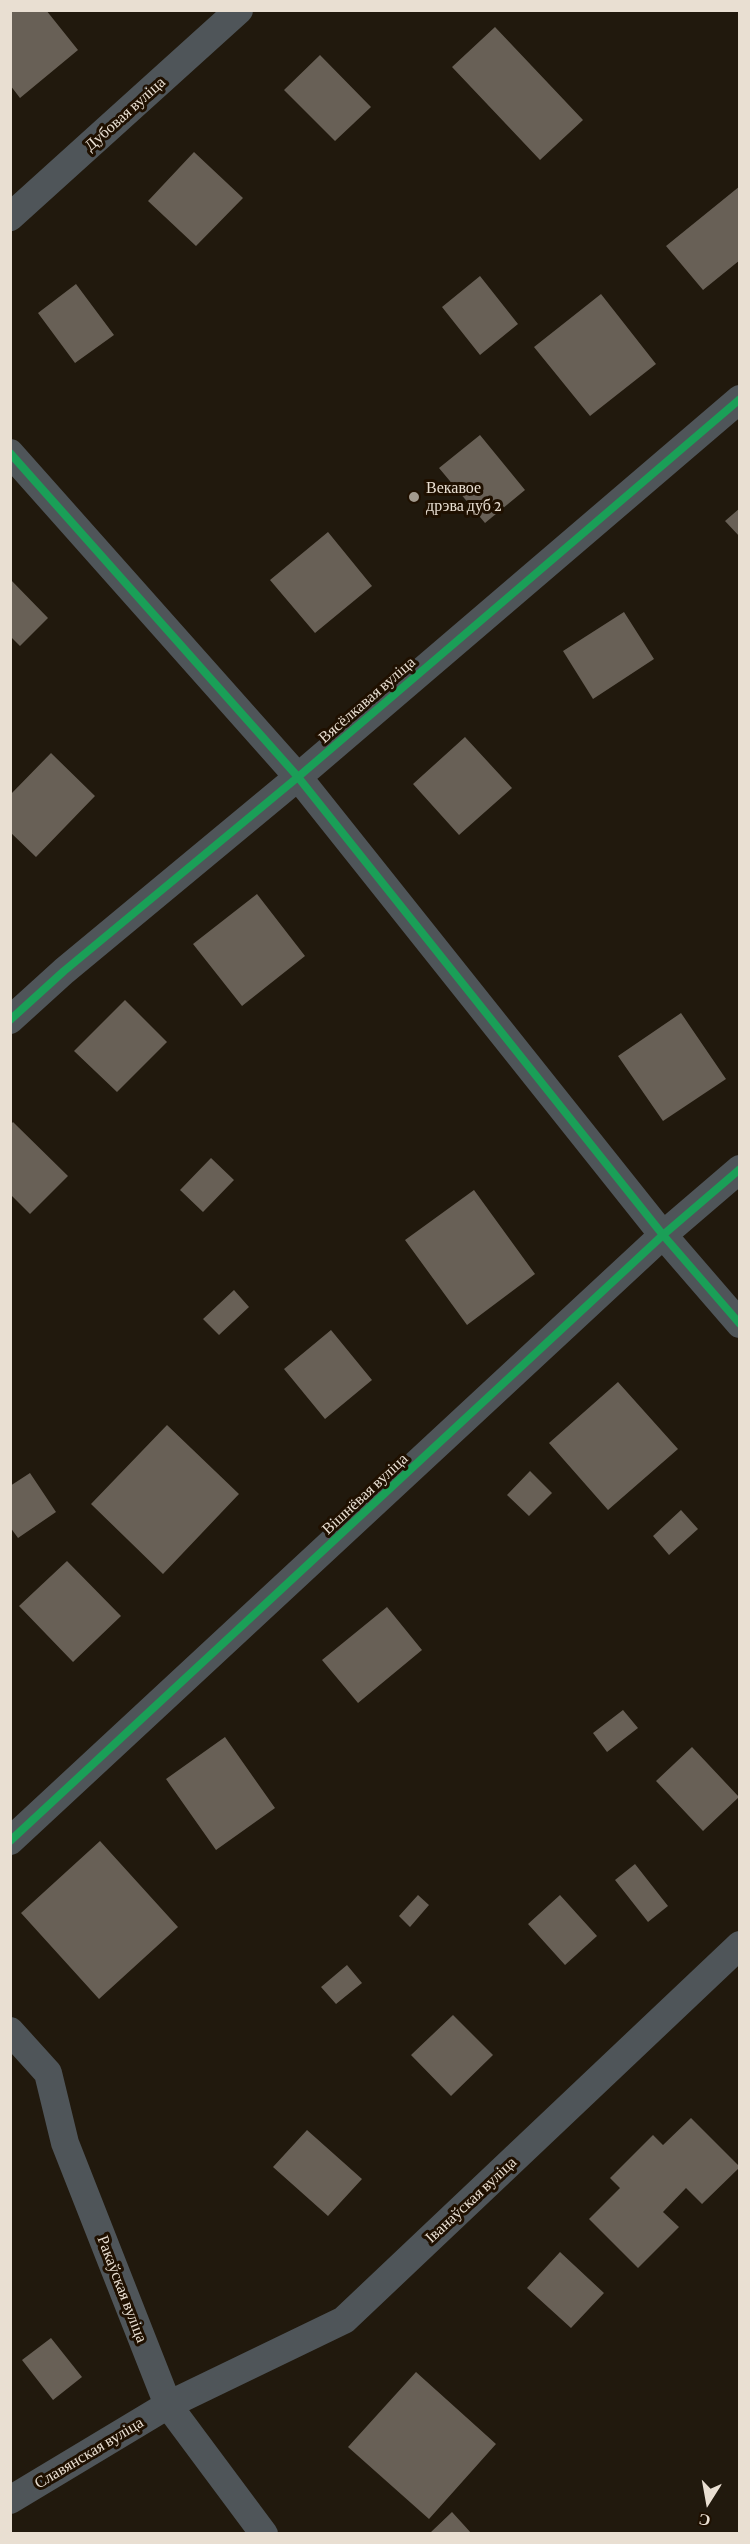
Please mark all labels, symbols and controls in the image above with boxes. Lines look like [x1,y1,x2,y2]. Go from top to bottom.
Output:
street label: Дубовая вуліца [81,73,169,155]
place label: Векавое дрэва дуб 2 [426,478,502,516]
marker: Векавое дрэва дуб 2 [407,490,421,504]
street label: Вясёлкавая вуліца [315,653,419,747]
street label: Вішнёвая вуліца [318,1449,412,1539]
street label: Іванаўская вуліца [421,2153,521,2247]
street label: Ракаўская вуліца [93,2233,151,2345]
street label: Славянская вуліца [31,2413,147,2493]
north arrow [678,2472,738,2532]
text: С [697,2511,712,2530]

